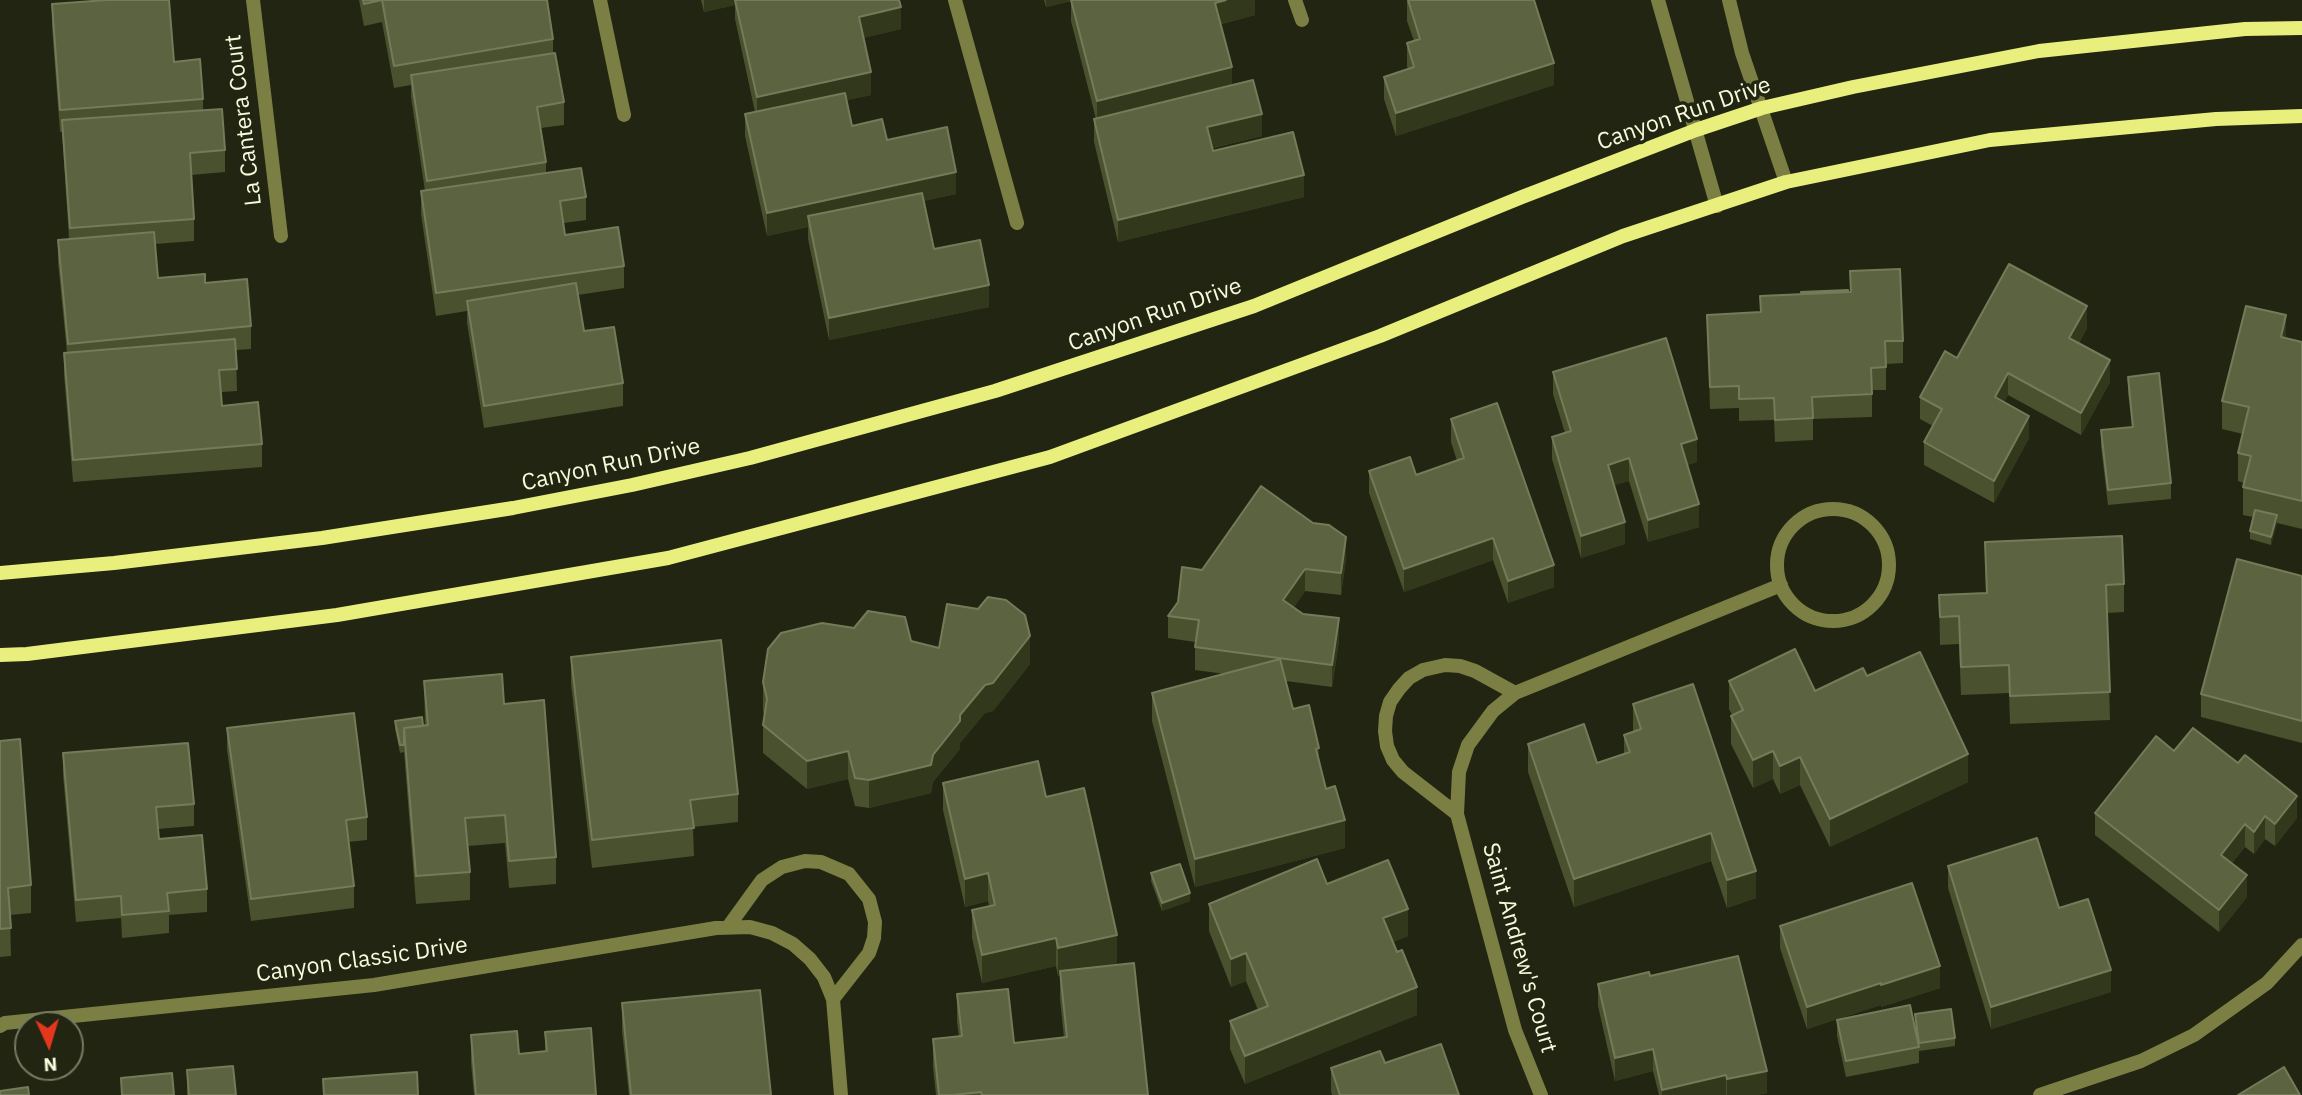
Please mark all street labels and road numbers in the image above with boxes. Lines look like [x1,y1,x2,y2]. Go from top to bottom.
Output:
street label: La Cantera Court [220,33,268,207]
street label: Canyon Run Drive [1594,71,1774,157]
street label: Canyon Run Drive [1065,272,1245,358]
street label: Canyon Run Drive [519,433,703,497]
street label: Saint Andrew's Court [1476,840,1562,1056]
street label: Canyon Classic Drive [254,931,470,989]

